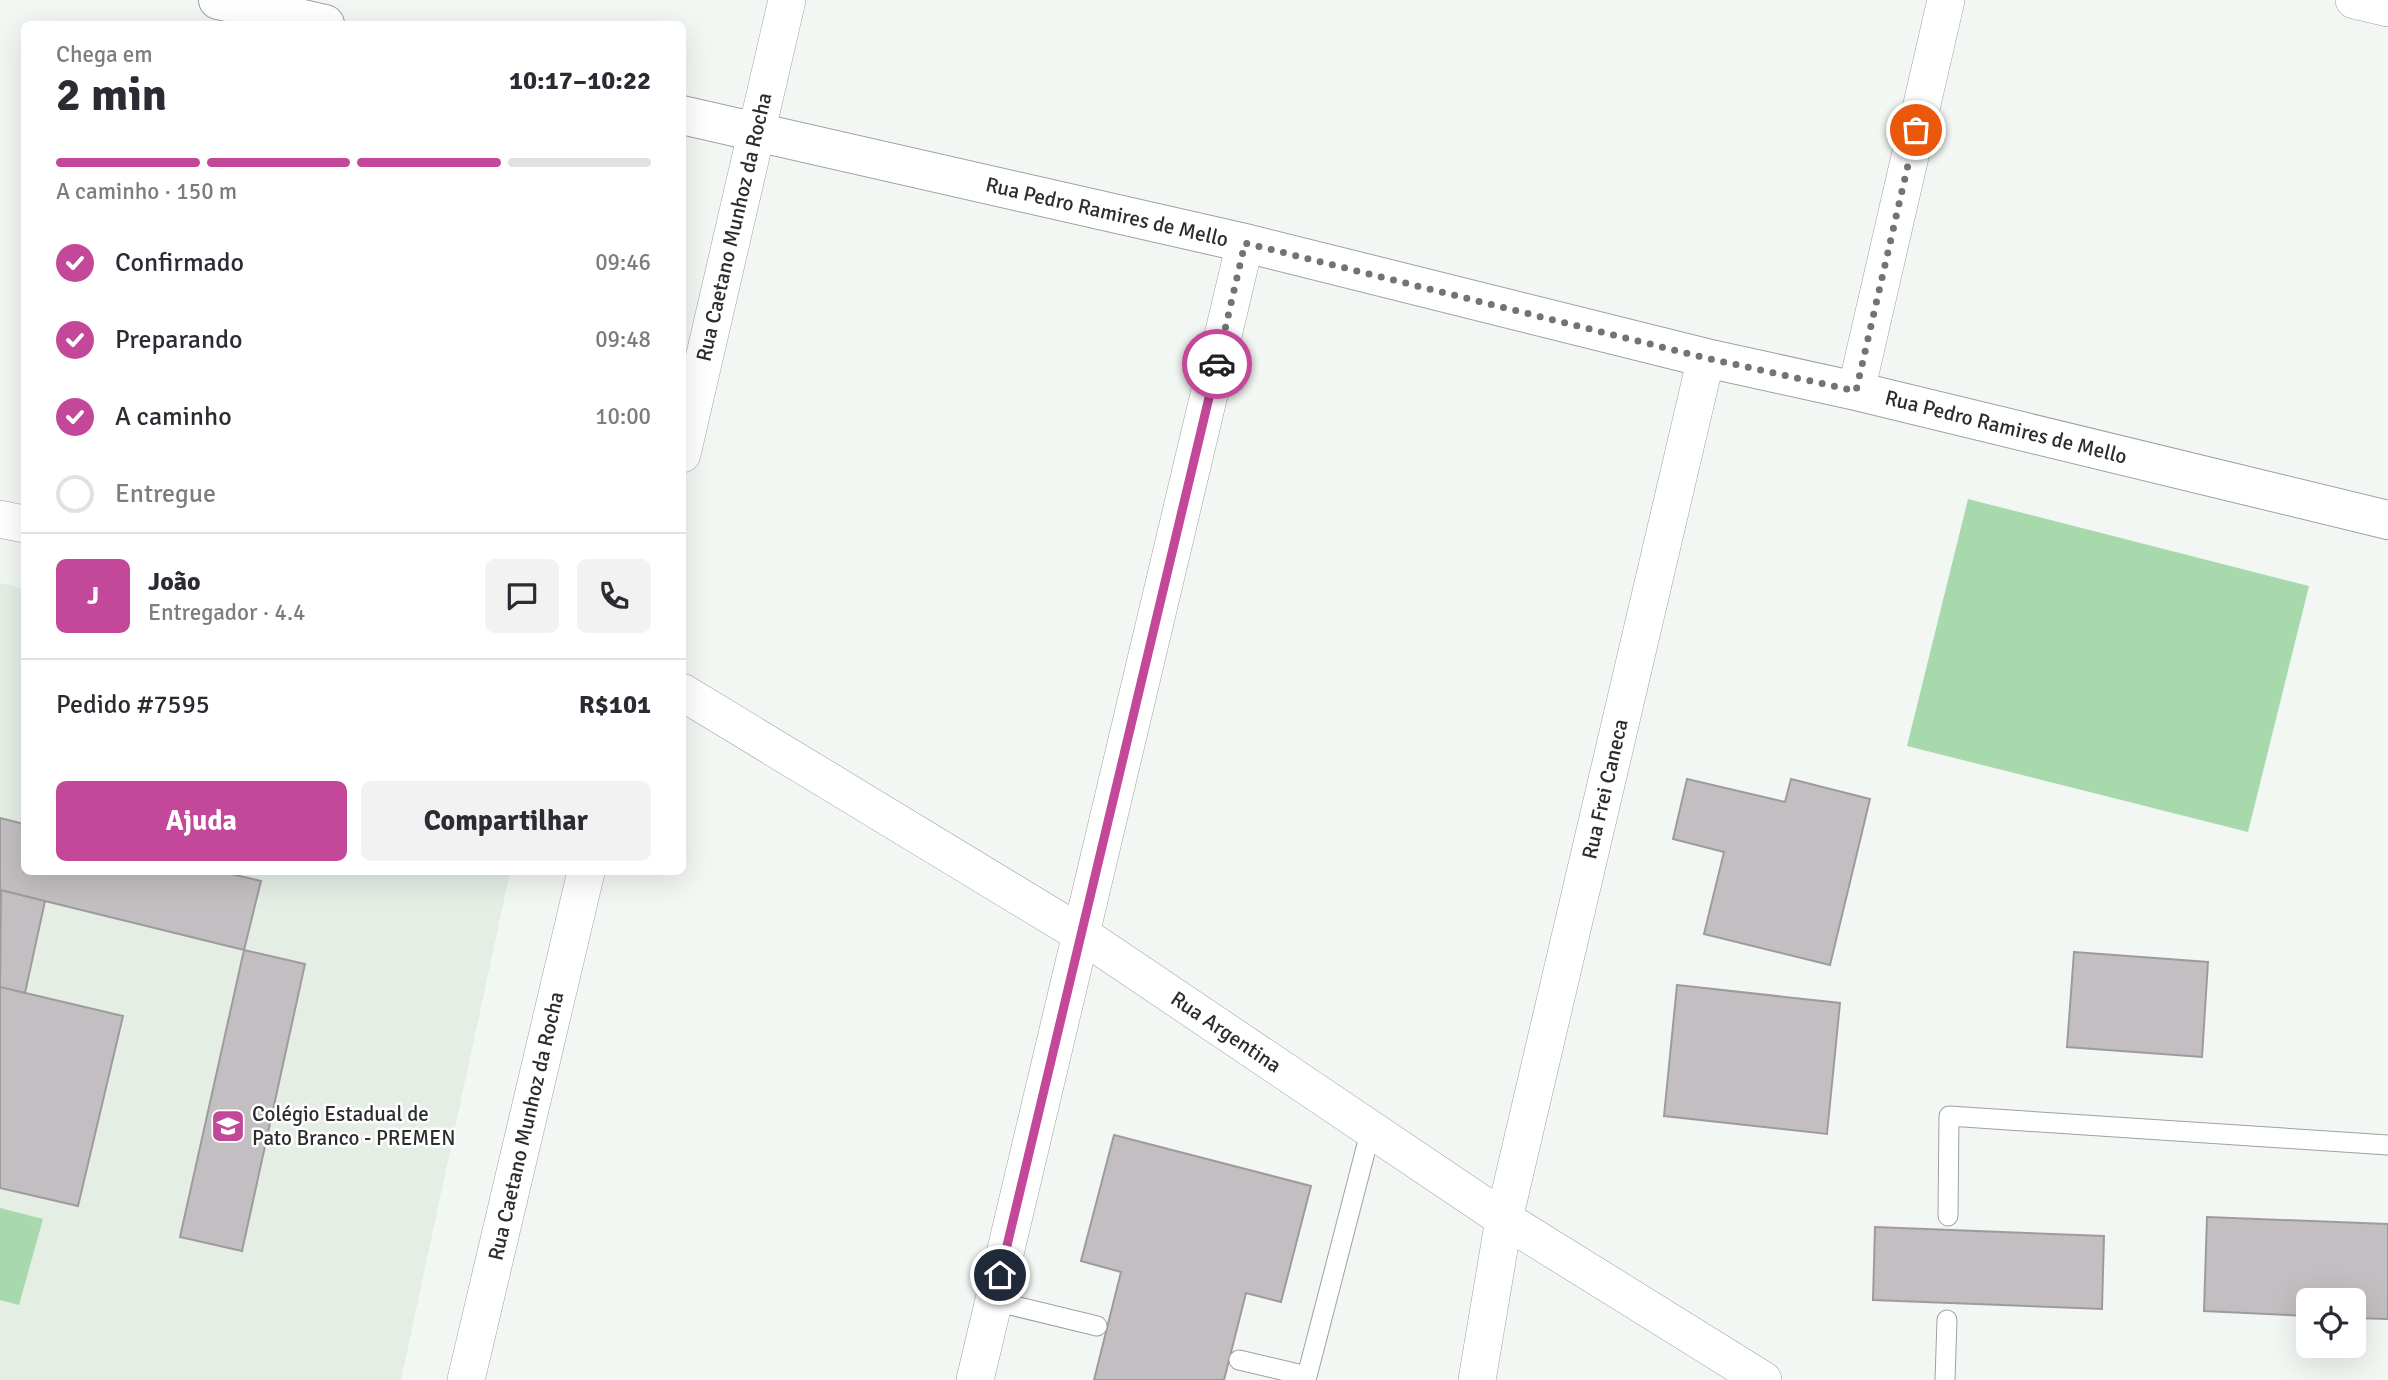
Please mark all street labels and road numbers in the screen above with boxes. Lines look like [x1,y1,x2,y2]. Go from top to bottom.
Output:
street label: Rua Caetano Munhoz da Rocha [690,90,778,364]
street label: Rua Pedro Ramires de Mello [983,171,1231,253]
street label: Rua Pedro Ramires de Mello [1882,384,2130,470]
street label: Rua Frei Caneca [1576,716,1634,862]
street label: Rua Argentina [1166,986,1286,1078]
street label: Rua Caetano Munhoz da Rocha [482,989,570,1263]

